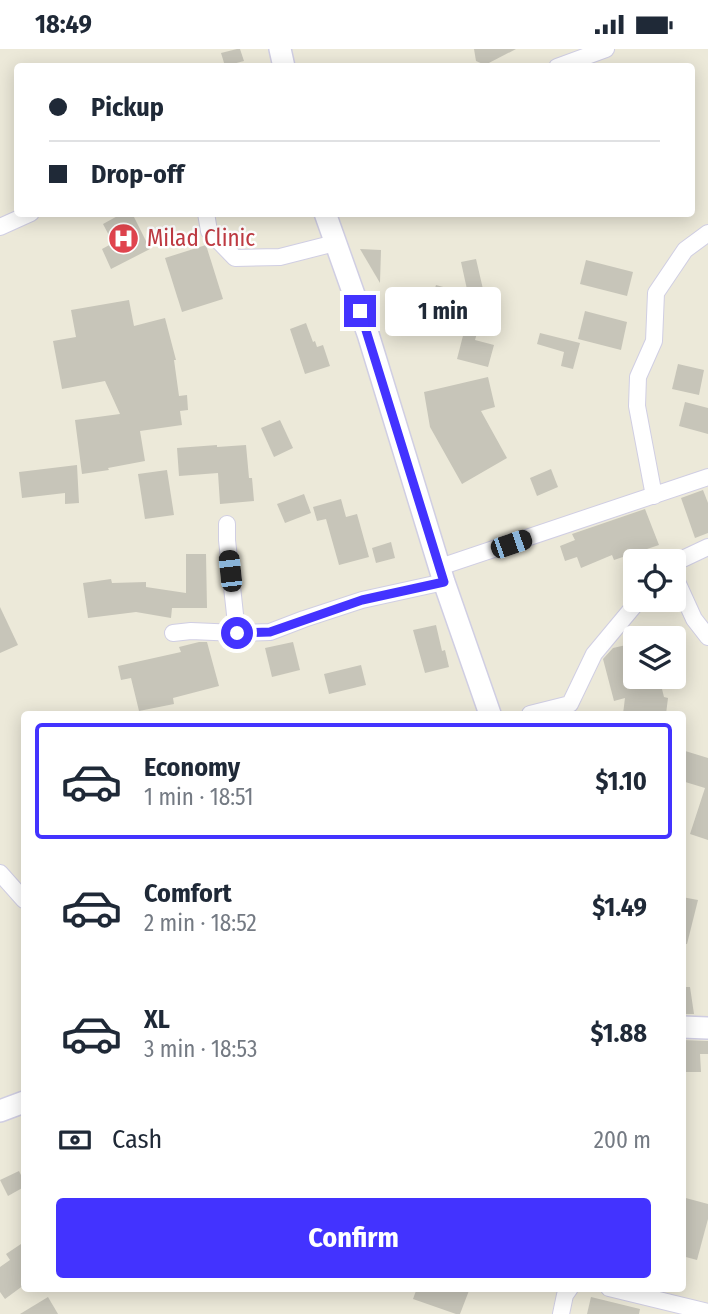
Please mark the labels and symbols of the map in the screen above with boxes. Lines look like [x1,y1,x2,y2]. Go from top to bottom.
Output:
hospital icon: Milad Clinic [107,221,141,255]
place label: Milad Clinic [147,224,255,252]
callout: 1 min [384,287,500,335]
route end [344,295,376,327]
car [488,527,535,561]
car [218,549,243,593]
route start [221,617,253,649]

